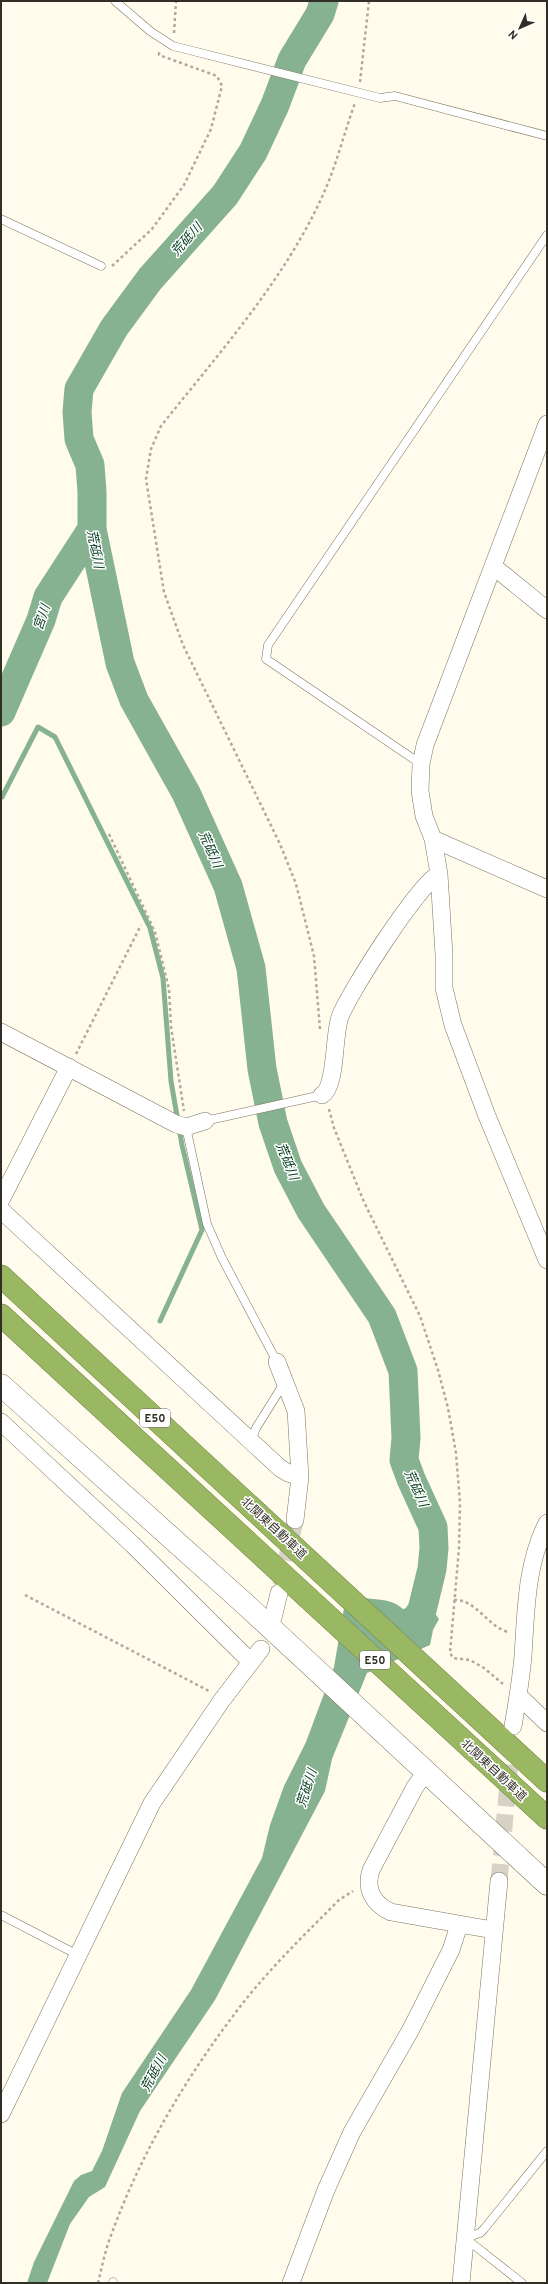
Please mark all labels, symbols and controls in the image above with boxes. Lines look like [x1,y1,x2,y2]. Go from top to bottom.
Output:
north arrow [500,8,540,48]
text: N [506,27,521,42]
water label: 荒砥川 [168,219,208,260]
water label: 荒砥川 [82,529,106,572]
water label: 宮川 [31,601,55,633]
water label: 荒砥川 [194,829,225,873]
water label: 荒砥川 [271,1141,302,1185]
road number: E50 [140,1409,170,1427]
water label: 荒砥川 [400,1468,431,1512]
street label: 北関東自動車道 [237,1494,309,1563]
road number: E50 [360,1651,390,1669]
street label: 北関東自動車道 [457,1736,529,1805]
water label: 荒砥川 [294,1766,322,1810]
water label: 荒砥川 [139,2051,172,2095]

